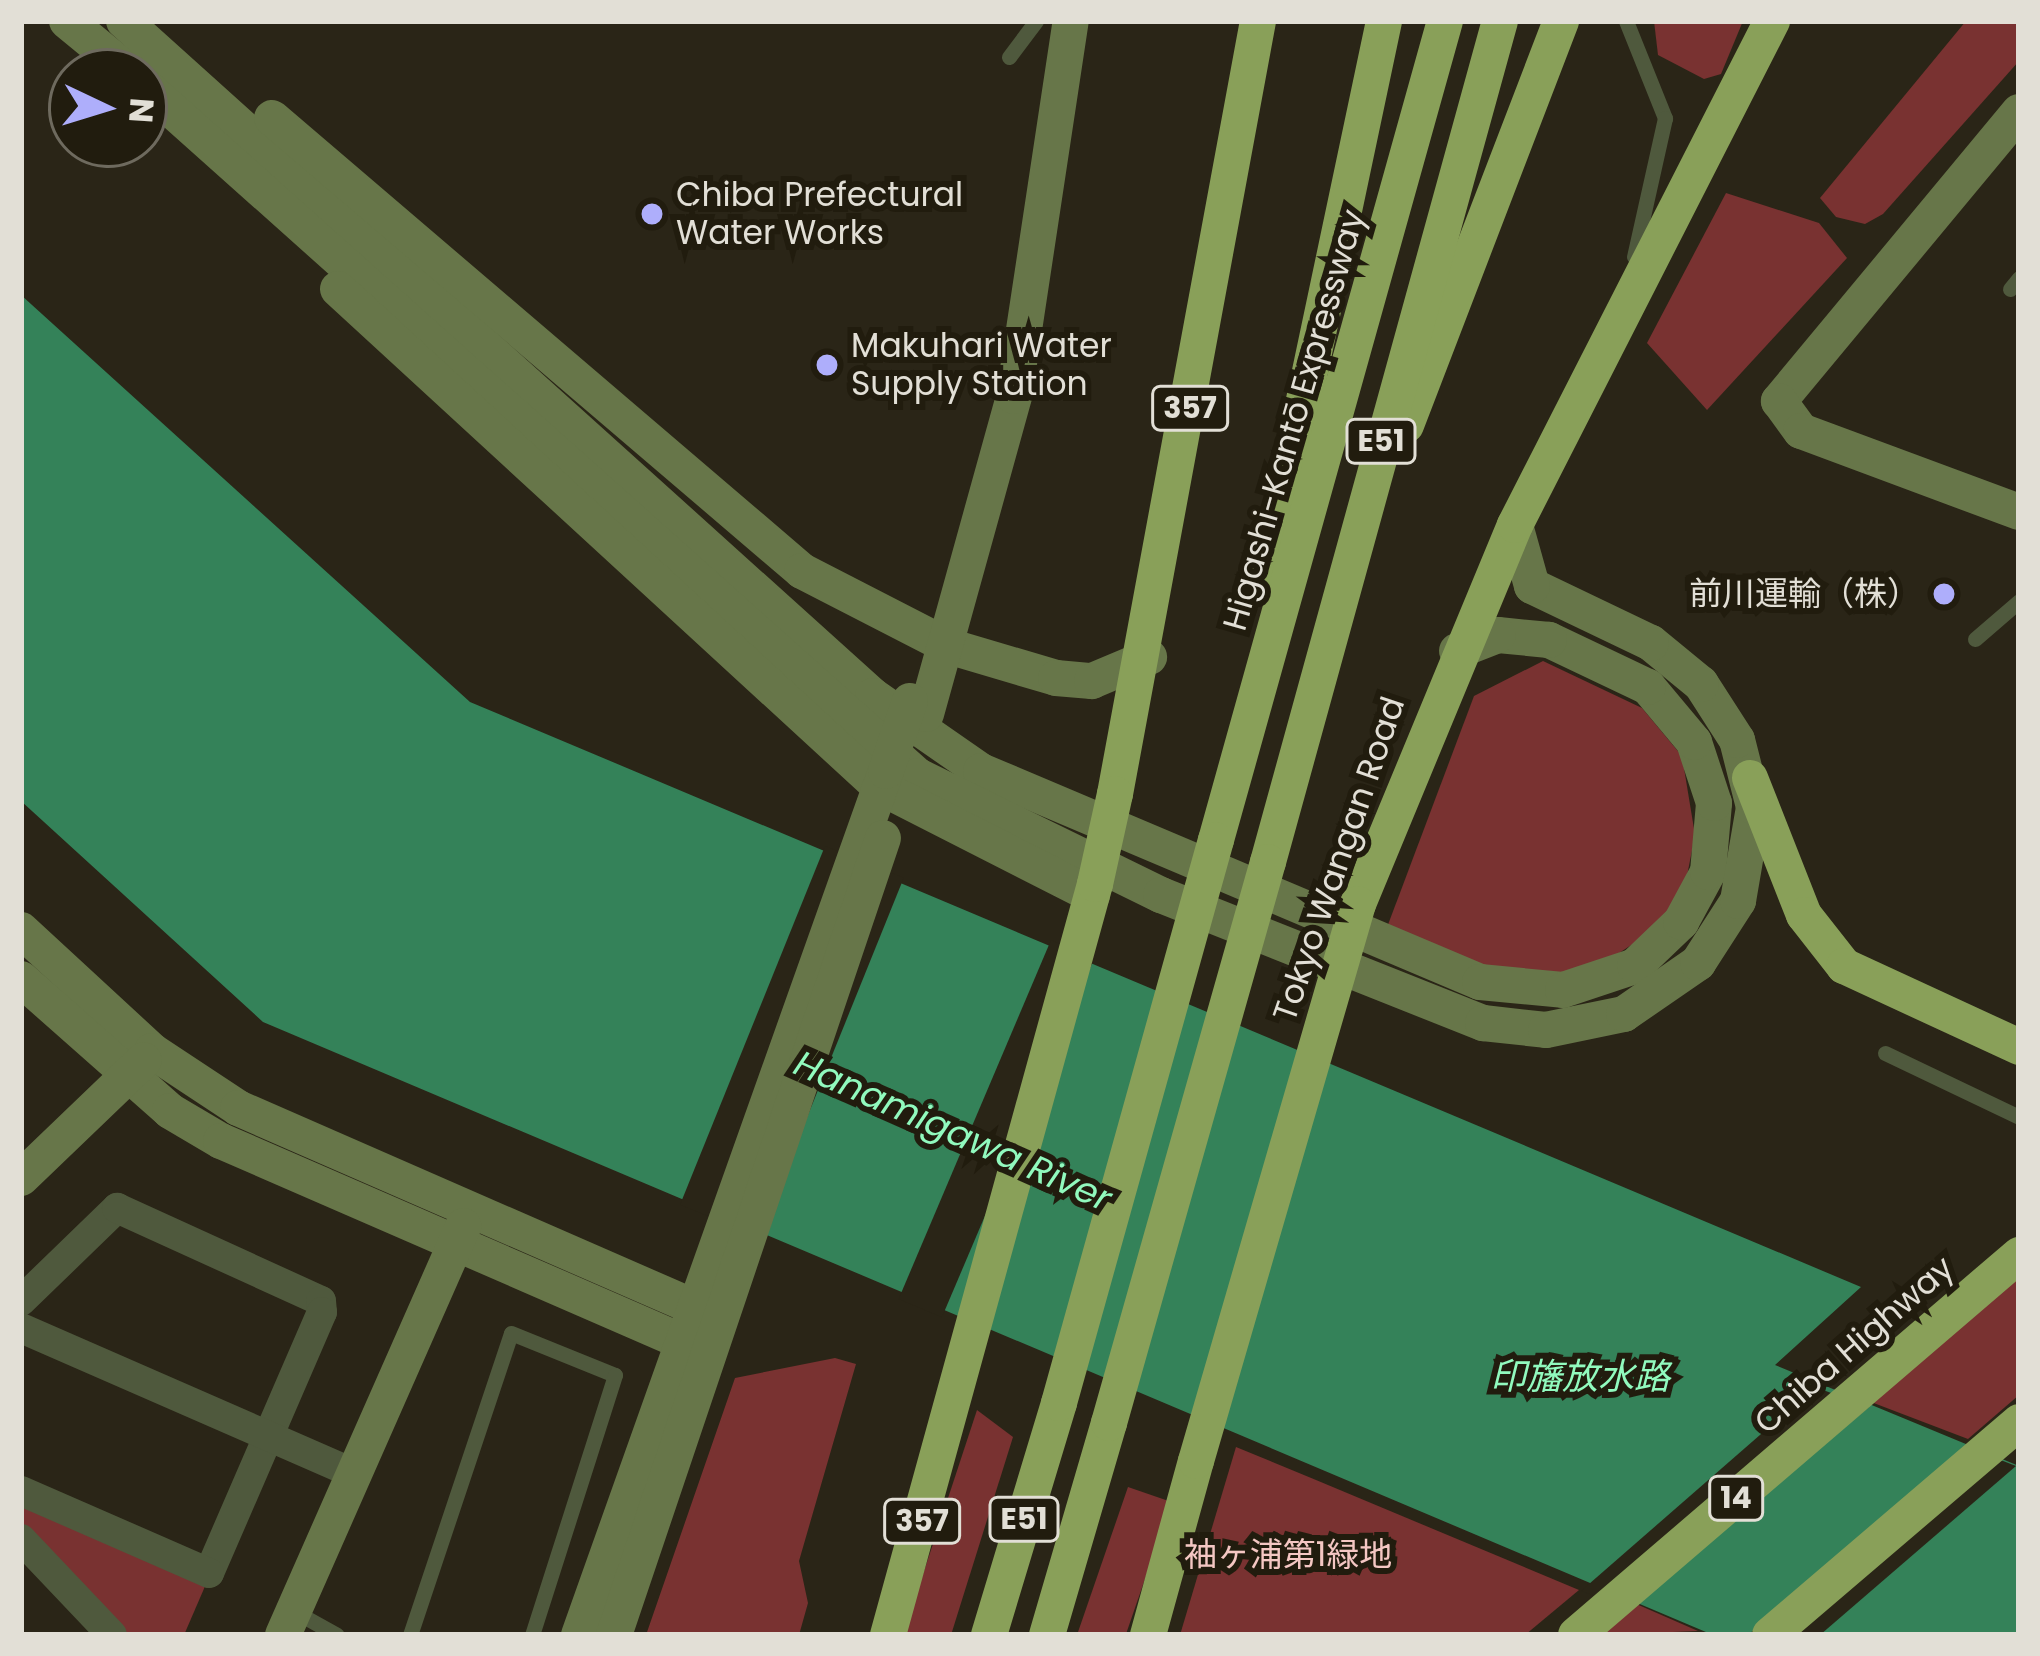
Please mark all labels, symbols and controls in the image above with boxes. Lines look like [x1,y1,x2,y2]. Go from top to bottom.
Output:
north arrow [48,48,168,168]
text: N [117,96,166,124]
place label: Chiba Prefectural Water Works [676,175,963,253]
marker: Chiba Prefectural Water Works [639,201,665,227]
street label: Higashi-Kantō Expressway [1215,205,1373,635]
place label: Makuhari Water Supply Station [851,326,1112,404]
marker: Makuhari Water Supply Station [814,352,840,378]
road number: 357 [1151,384,1229,432]
road number: E51 [1345,417,1417,465]
place label: 前川運輸（株） [1689,574,1920,614]
marker: 前川運輸（株） [1931,581,1957,607]
street label: Tokyo Wangan Road [1265,692,1413,1026]
water label: Hanamigawa River [788,1042,1118,1220]
street label: Chiba Highway [1746,1248,1962,1442]
water label: 印旛放水路 [1490,1355,1670,1399]
road number: 14 [1706,1474,1766,1522]
road number: E51 [988,1495,1060,1543]
road number: 357 [883,1497,961,1545]
park label: 袖ヶ浦第1緑地 [1184,1535,1392,1575]

